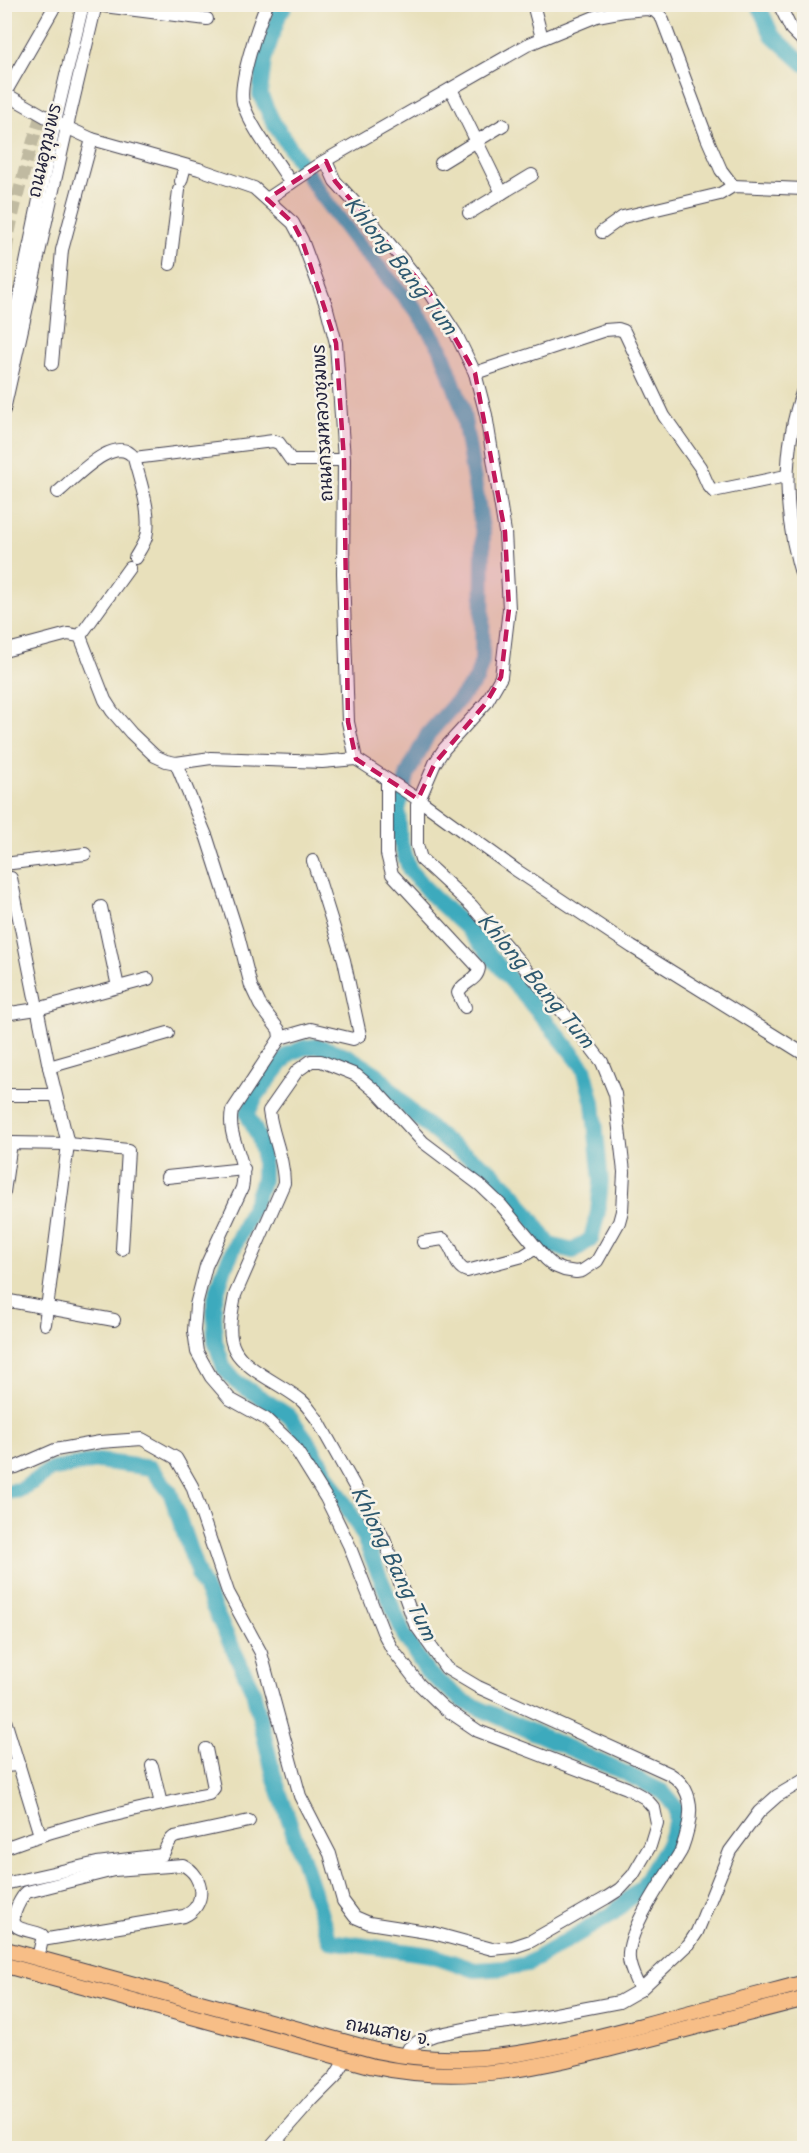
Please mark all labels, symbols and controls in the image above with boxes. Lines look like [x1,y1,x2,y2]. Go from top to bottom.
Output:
street label: ถนนอุทุมพร [19,100,69,200]
water label: Khlong Bang Tum [338,189,466,341]
street label: ถนนกรมหลวงชุมพร [303,344,341,502]
water label: Khlong Bang Tum [471,906,603,1055]
water label: Khlong Bang Tum [345,1481,446,1646]
street label: ถนนสาย จ. [344,2008,434,2052]

